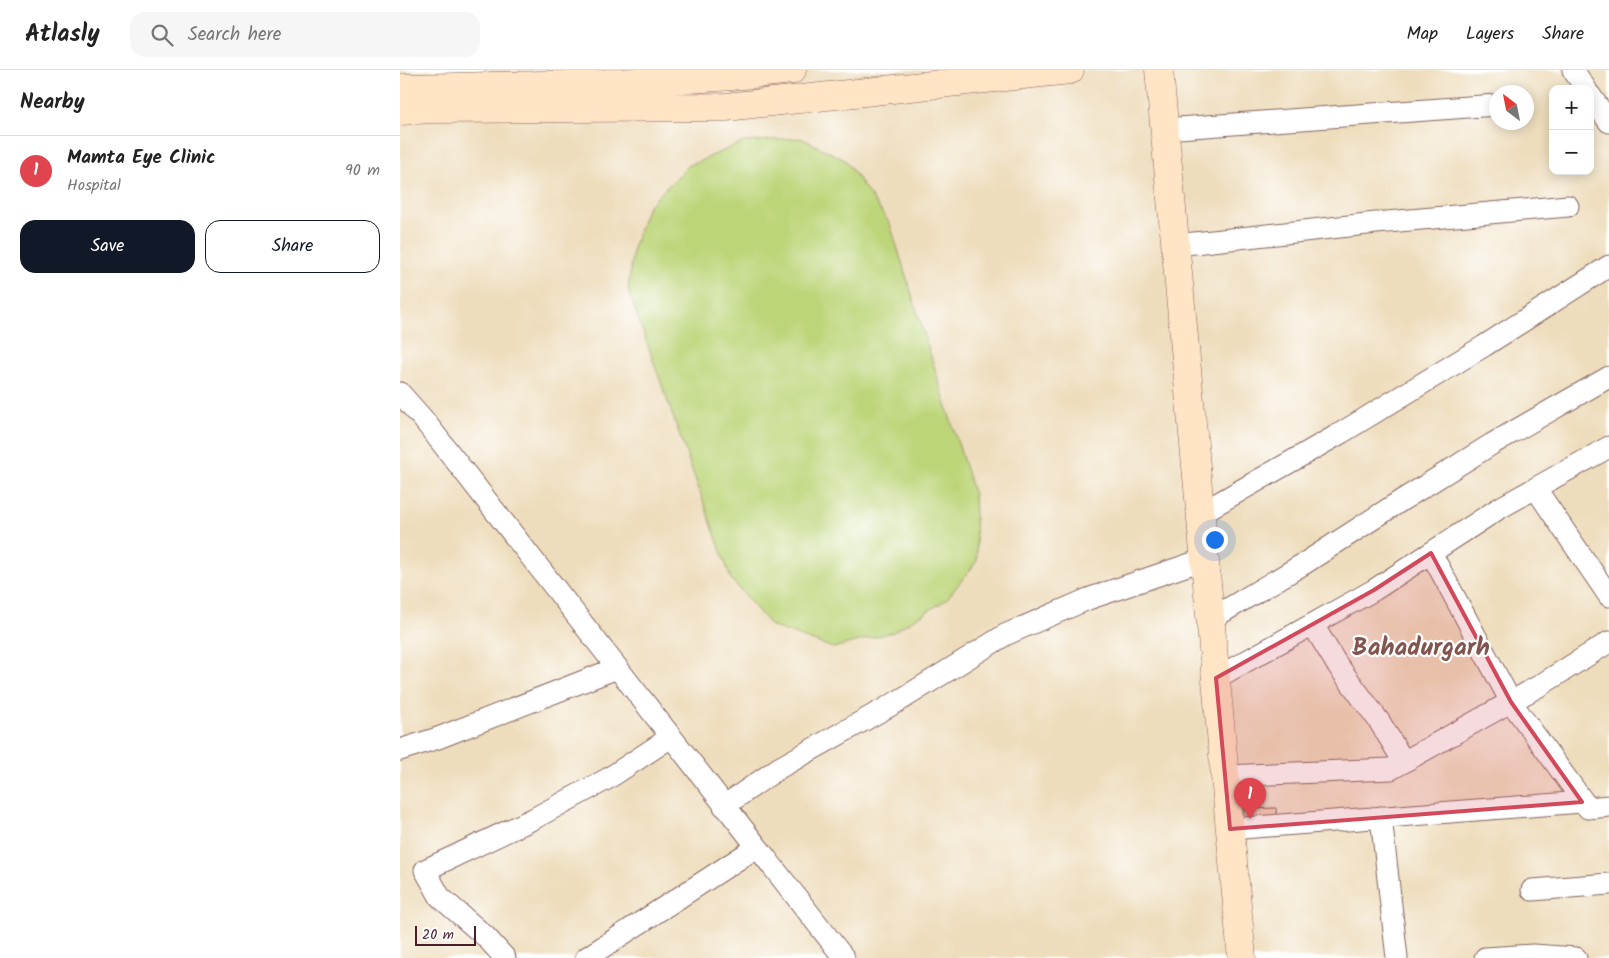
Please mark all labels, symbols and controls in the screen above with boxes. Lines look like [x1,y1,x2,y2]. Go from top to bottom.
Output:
search box [130,12,480,57]
text: Atlasly [25,15,100,54]
text: Search here [188,20,281,50]
text: Map [1407,20,1438,49]
text: Layers [1466,20,1514,49]
text: Share [1542,20,1584,49]
icon: search [148,21,176,49]
north arrow [1489,85,1534,130]
map controls [1549,85,1594,175]
button: + [1549,85,1594,130]
text: Nearby [20,86,85,119]
button: − [1549,130,1594,175]
text: Mamta Eye Clinic [67,143,216,173]
text: 1 [34,158,38,183]
text: 90 m [345,158,380,183]
text: Hospital [67,173,121,198]
button: Save [20,220,195,273]
button: Share [205,220,380,273]
your location [1202,527,1228,553]
district label: Bahadurgarh [1352,628,1490,668]
pin: 1 [1234,778,1266,819]
scale bar [415,923,476,946]
text: 20 m [422,924,454,946]

